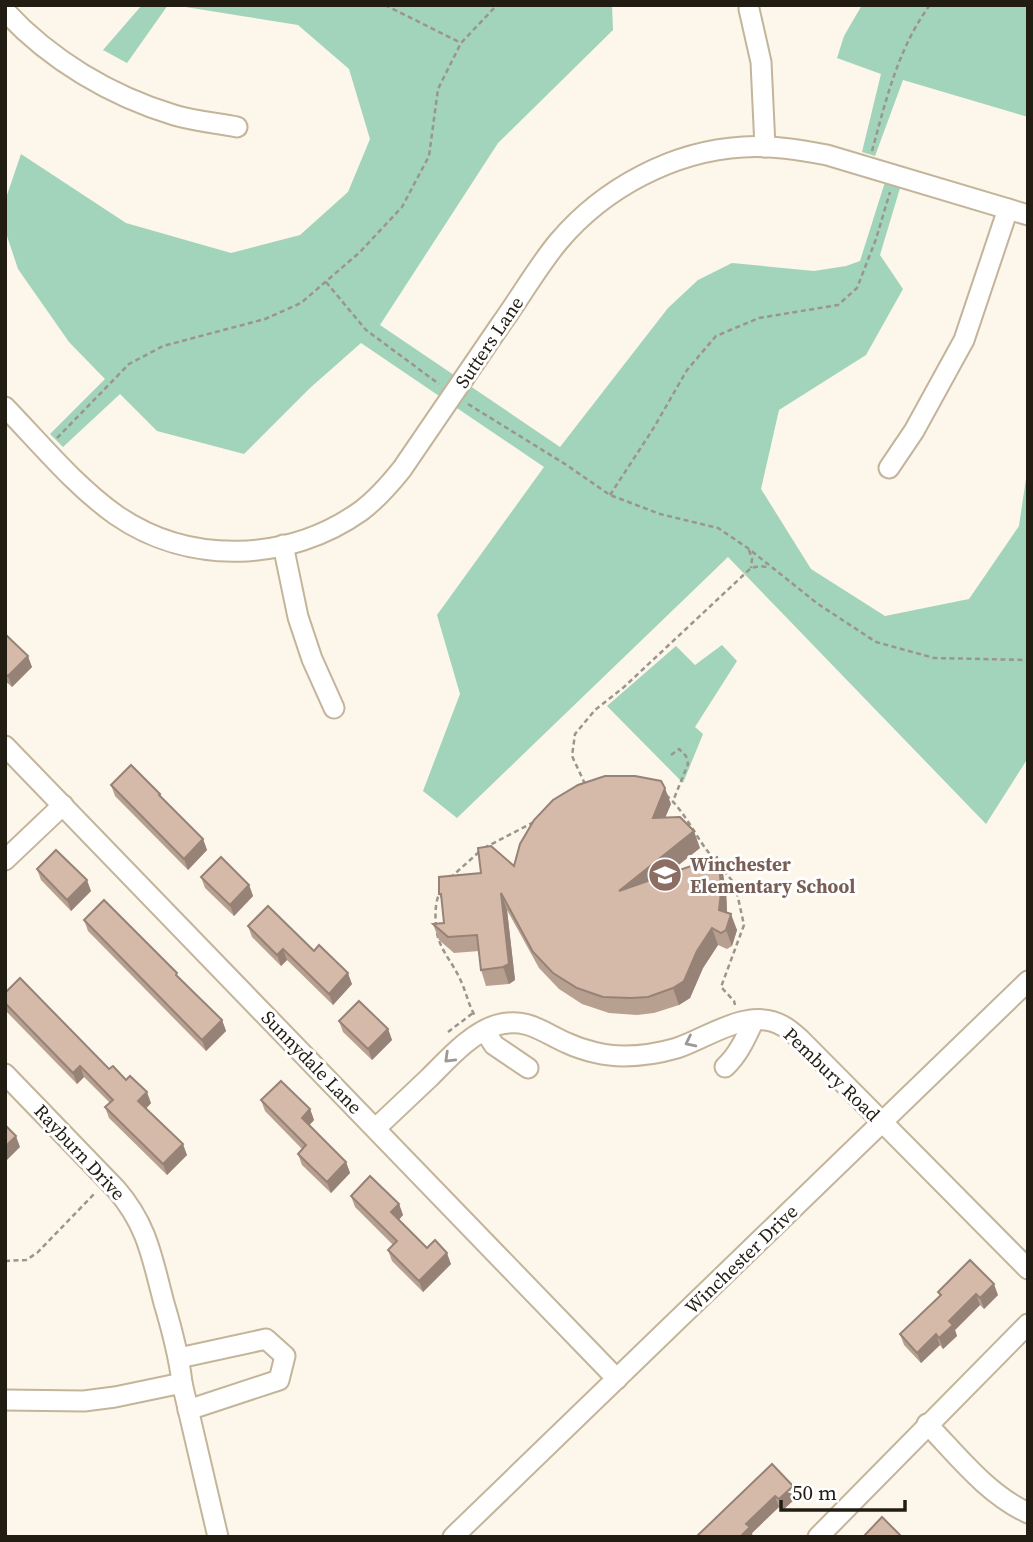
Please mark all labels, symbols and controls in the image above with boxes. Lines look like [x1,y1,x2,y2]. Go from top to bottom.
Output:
street label: Sutters Lane [449,291,529,393]
place label: Winchester Elementary School [690,851,855,899]
school or university icon: Winchester Elementary School [646,856,684,894]
street label: Sunnydale Lane [256,1005,368,1119]
street label: Pembury Road [778,1021,886,1127]
one-way arrow [685,1034,697,1048]
one-way arrow [444,1050,457,1063]
street label: Rayburn Drive [29,1098,131,1206]
street label: Winchester Drive [679,1198,803,1320]
scale bar [781,1468,905,1512]
text: 50 m [792,1478,837,1507]

